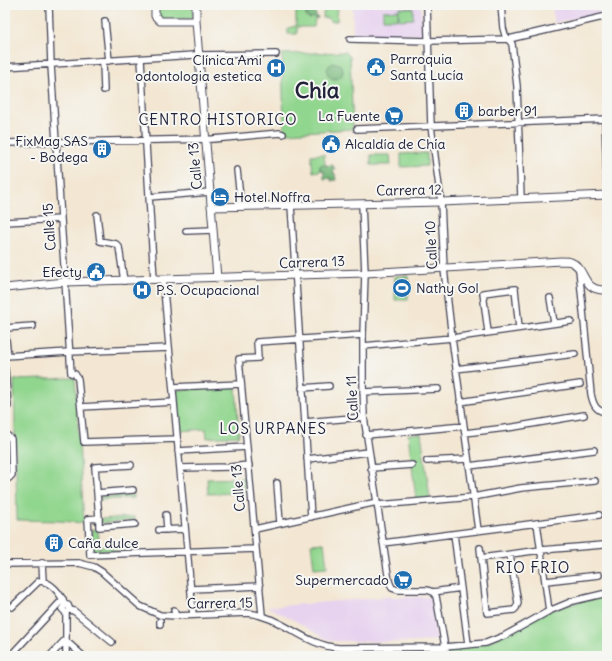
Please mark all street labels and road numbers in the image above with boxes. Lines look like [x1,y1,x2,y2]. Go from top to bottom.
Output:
street label: Calle 13 [184,141,206,191]
street label: Carrera 12 [376,180,442,200]
street label: Calle 15 [38,203,60,251]
street label: Calle 10 [421,220,441,270]
street label: Carrera 13 [279,252,345,272]
street label: Calle 11 [342,375,362,421]
street label: Calle 13 [227,463,249,513]
street label: Carrera 15 [187,593,253,613]

